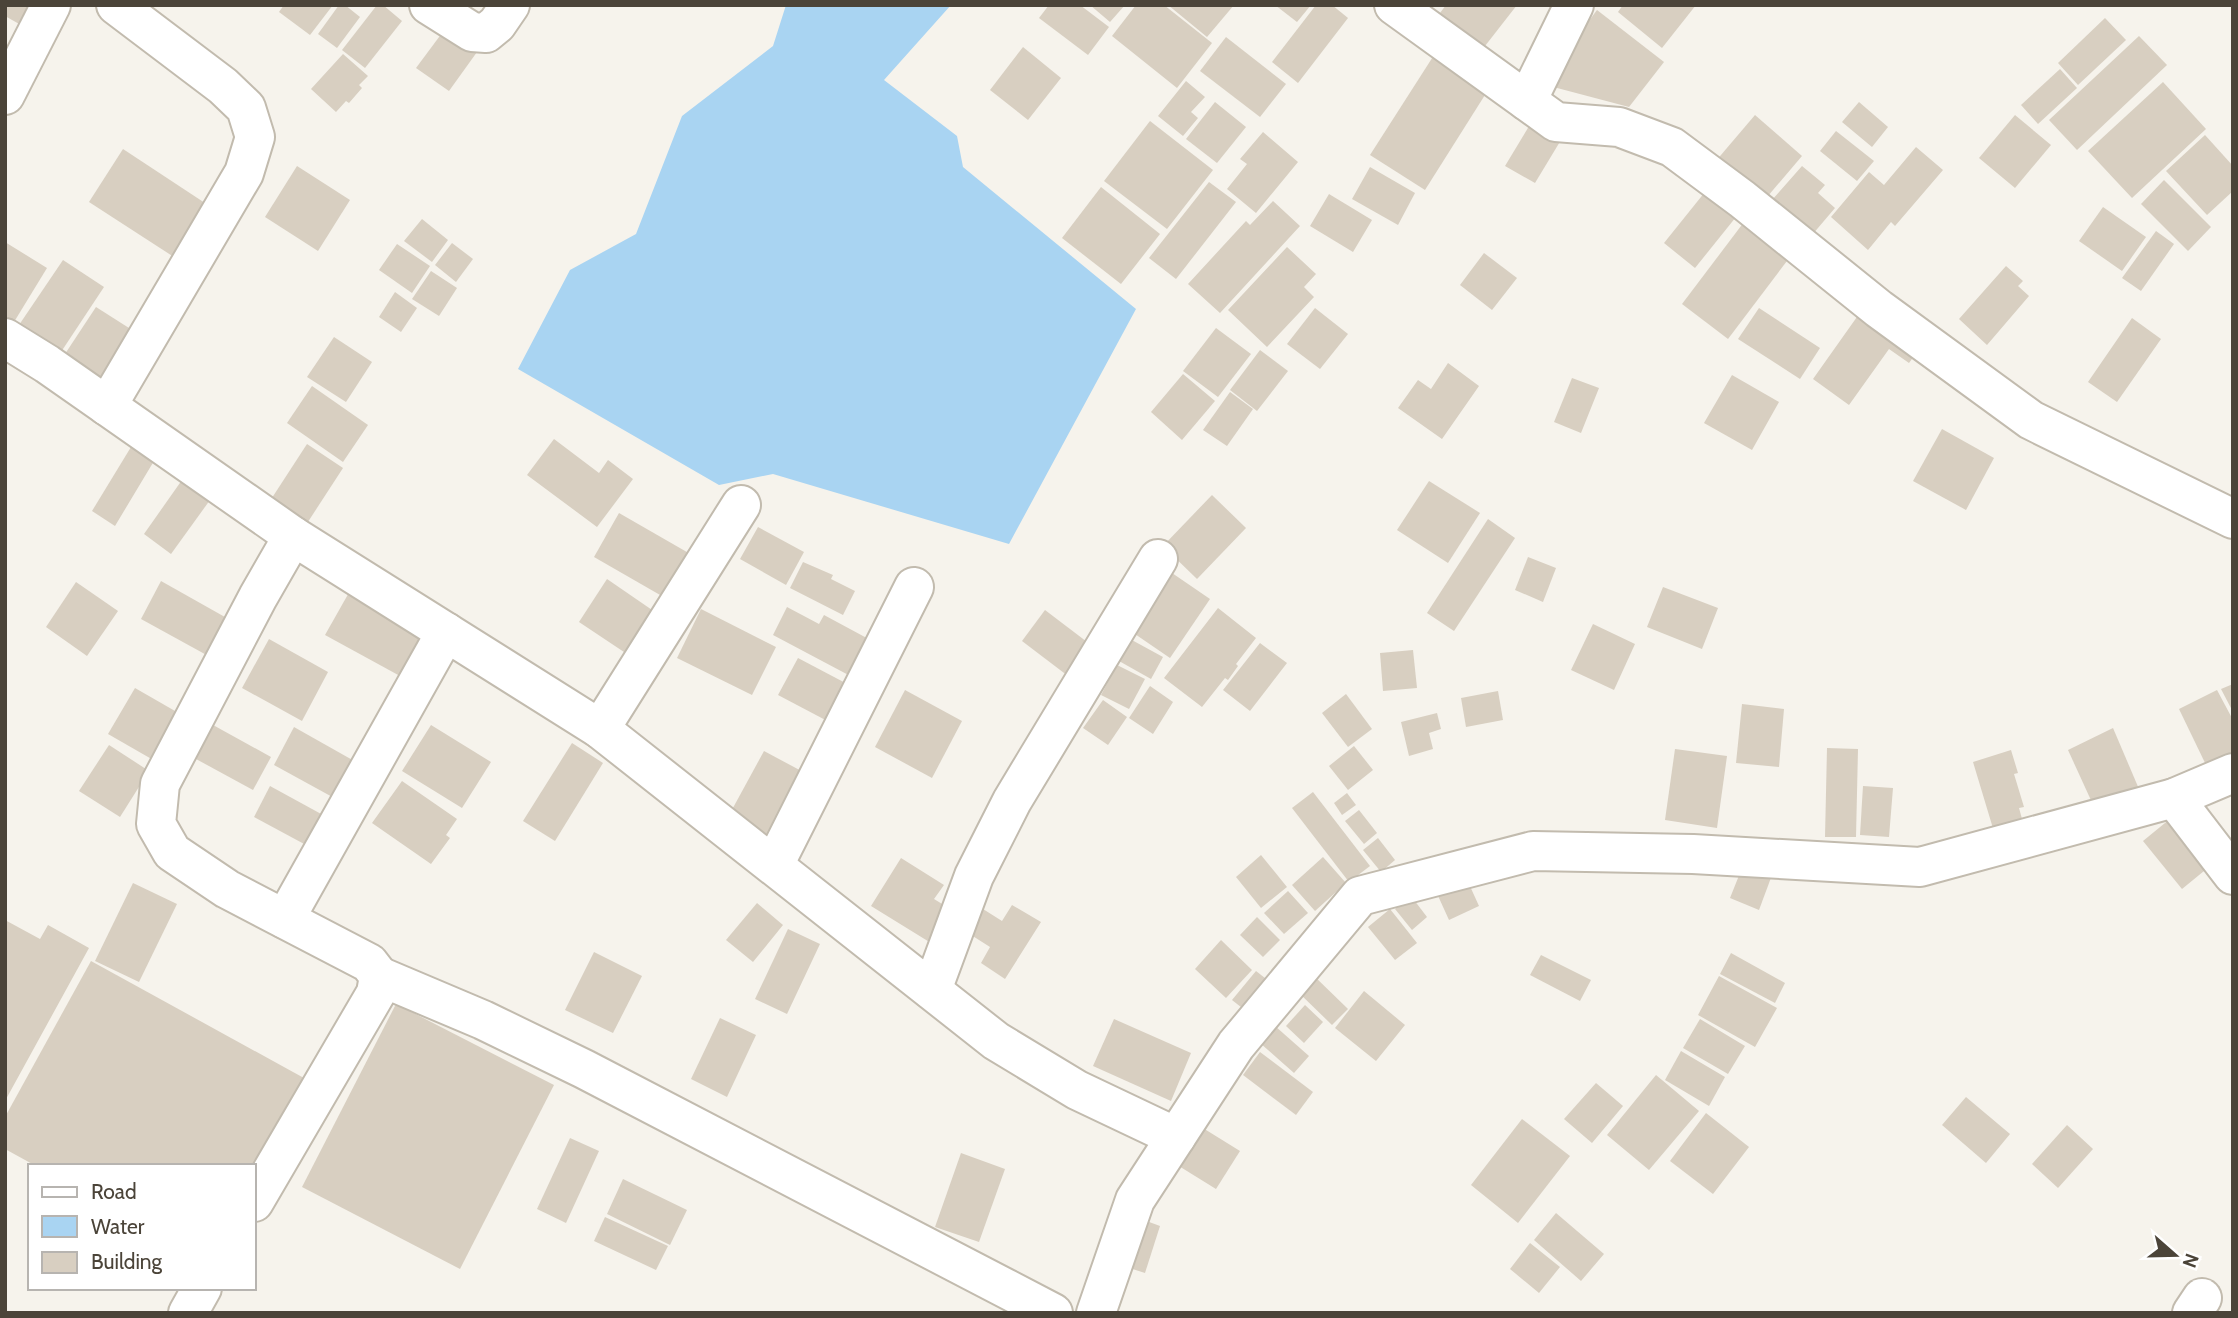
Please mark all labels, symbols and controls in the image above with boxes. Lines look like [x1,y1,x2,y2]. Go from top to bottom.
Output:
legend [28,1164,256,1290]
text: Road [91,1179,137,1204]
text: Water [91,1214,145,1239]
north arrow [2140,1220,2210,1290]
text: Building [91,1249,163,1274]
text: N [2177,1250,2204,1271]

